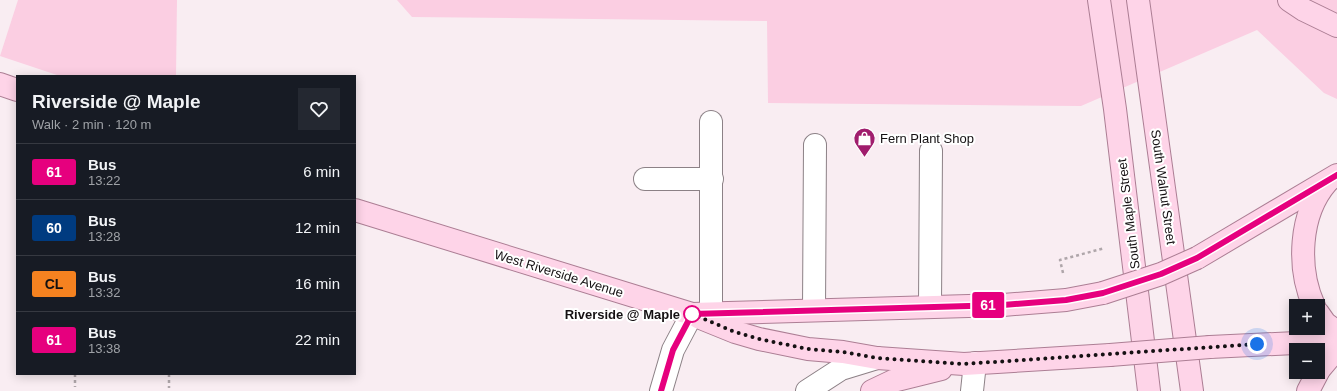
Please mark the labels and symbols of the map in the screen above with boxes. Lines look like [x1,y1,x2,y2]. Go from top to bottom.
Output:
shop icon: Fern Plant Shop [852,125,878,158]
street label: South Walnut Street [1148,129,1179,246]
place label: Fern Plant Shop [880,131,974,146]
street label: South Maple Street [1114,157,1143,270]
street label: West Riverside Avenue [493,247,625,300]
line badge: 61 [970,292,1006,318]
marker: Riverside @ Maple [683,305,701,323]
place label: Riverside @ Maple [565,307,680,322]
your location [1247,334,1267,354]

